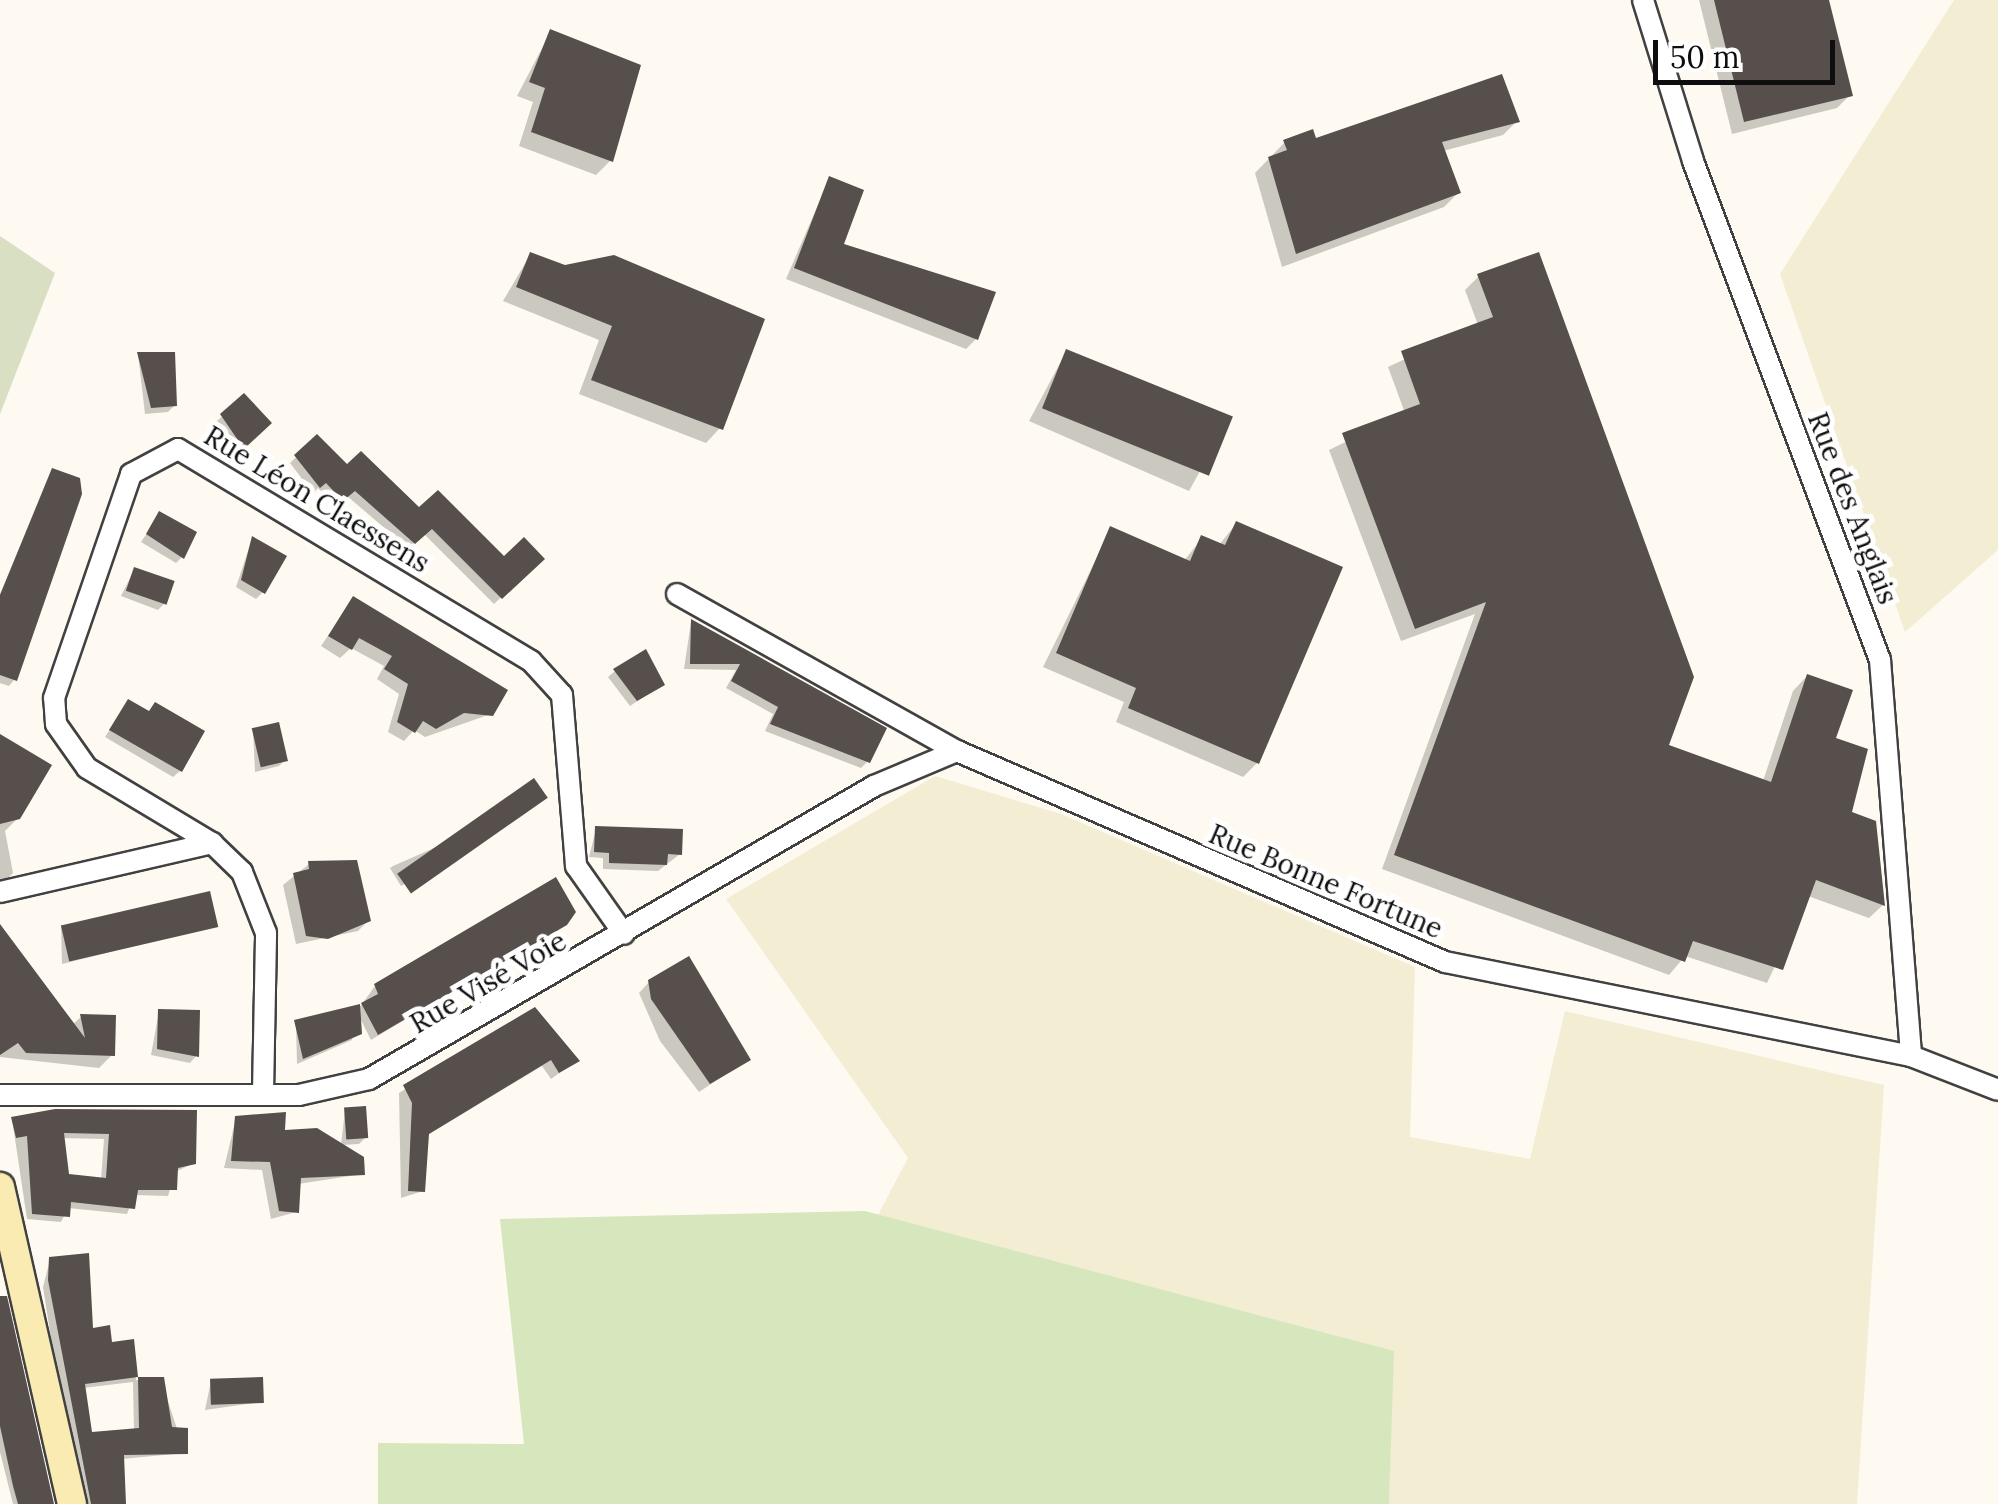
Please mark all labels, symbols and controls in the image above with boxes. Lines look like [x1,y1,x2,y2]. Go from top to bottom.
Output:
scale bar [1658,20,1840,82]
text: 50 m [1670,38,1740,76]
street label: Rue des Anglais [1801,407,1905,609]
street label: Rue Léon Claessens [198,419,436,579]
street label: Rue Bonne Fortune [1204,817,1448,945]
street label: Rue Visé Voie [404,924,572,1040]

